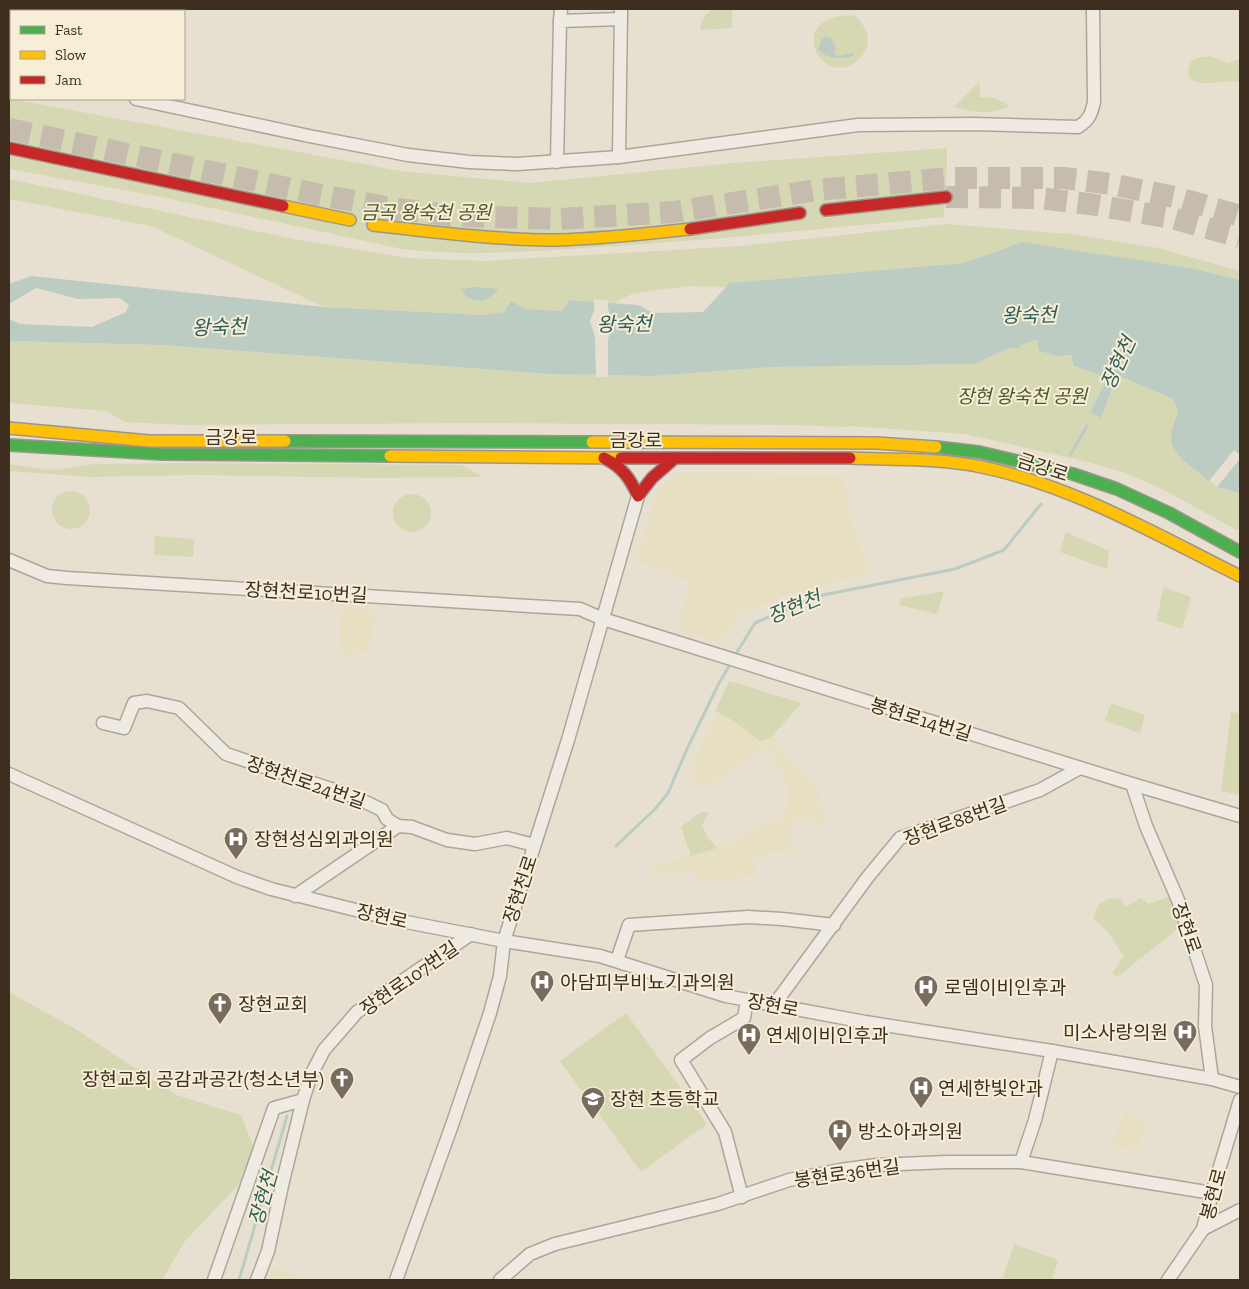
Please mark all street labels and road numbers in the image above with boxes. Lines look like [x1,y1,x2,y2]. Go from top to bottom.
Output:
street label: 금강로 [205,426,257,449]
street label: 금강로 [610,429,662,452]
street label: 금강로 [1014,448,1071,487]
street label: 장현천로10번길 [244,578,368,607]
street label: 봉현로14번길 [867,693,974,746]
street label: 장현천로24번길 [243,751,369,814]
street label: 장현로88번길 [901,792,1010,851]
street label: 장현천로 [499,852,542,926]
street label: 장현로 [354,899,410,934]
street label: 장현로 [1167,900,1206,957]
street label: 장현로107번길 [356,936,463,1021]
street label: 장현로 [745,989,801,1022]
street label: 봉현로36번길 [793,1155,902,1192]
street label: 봉현로 [1196,1166,1231,1222]

